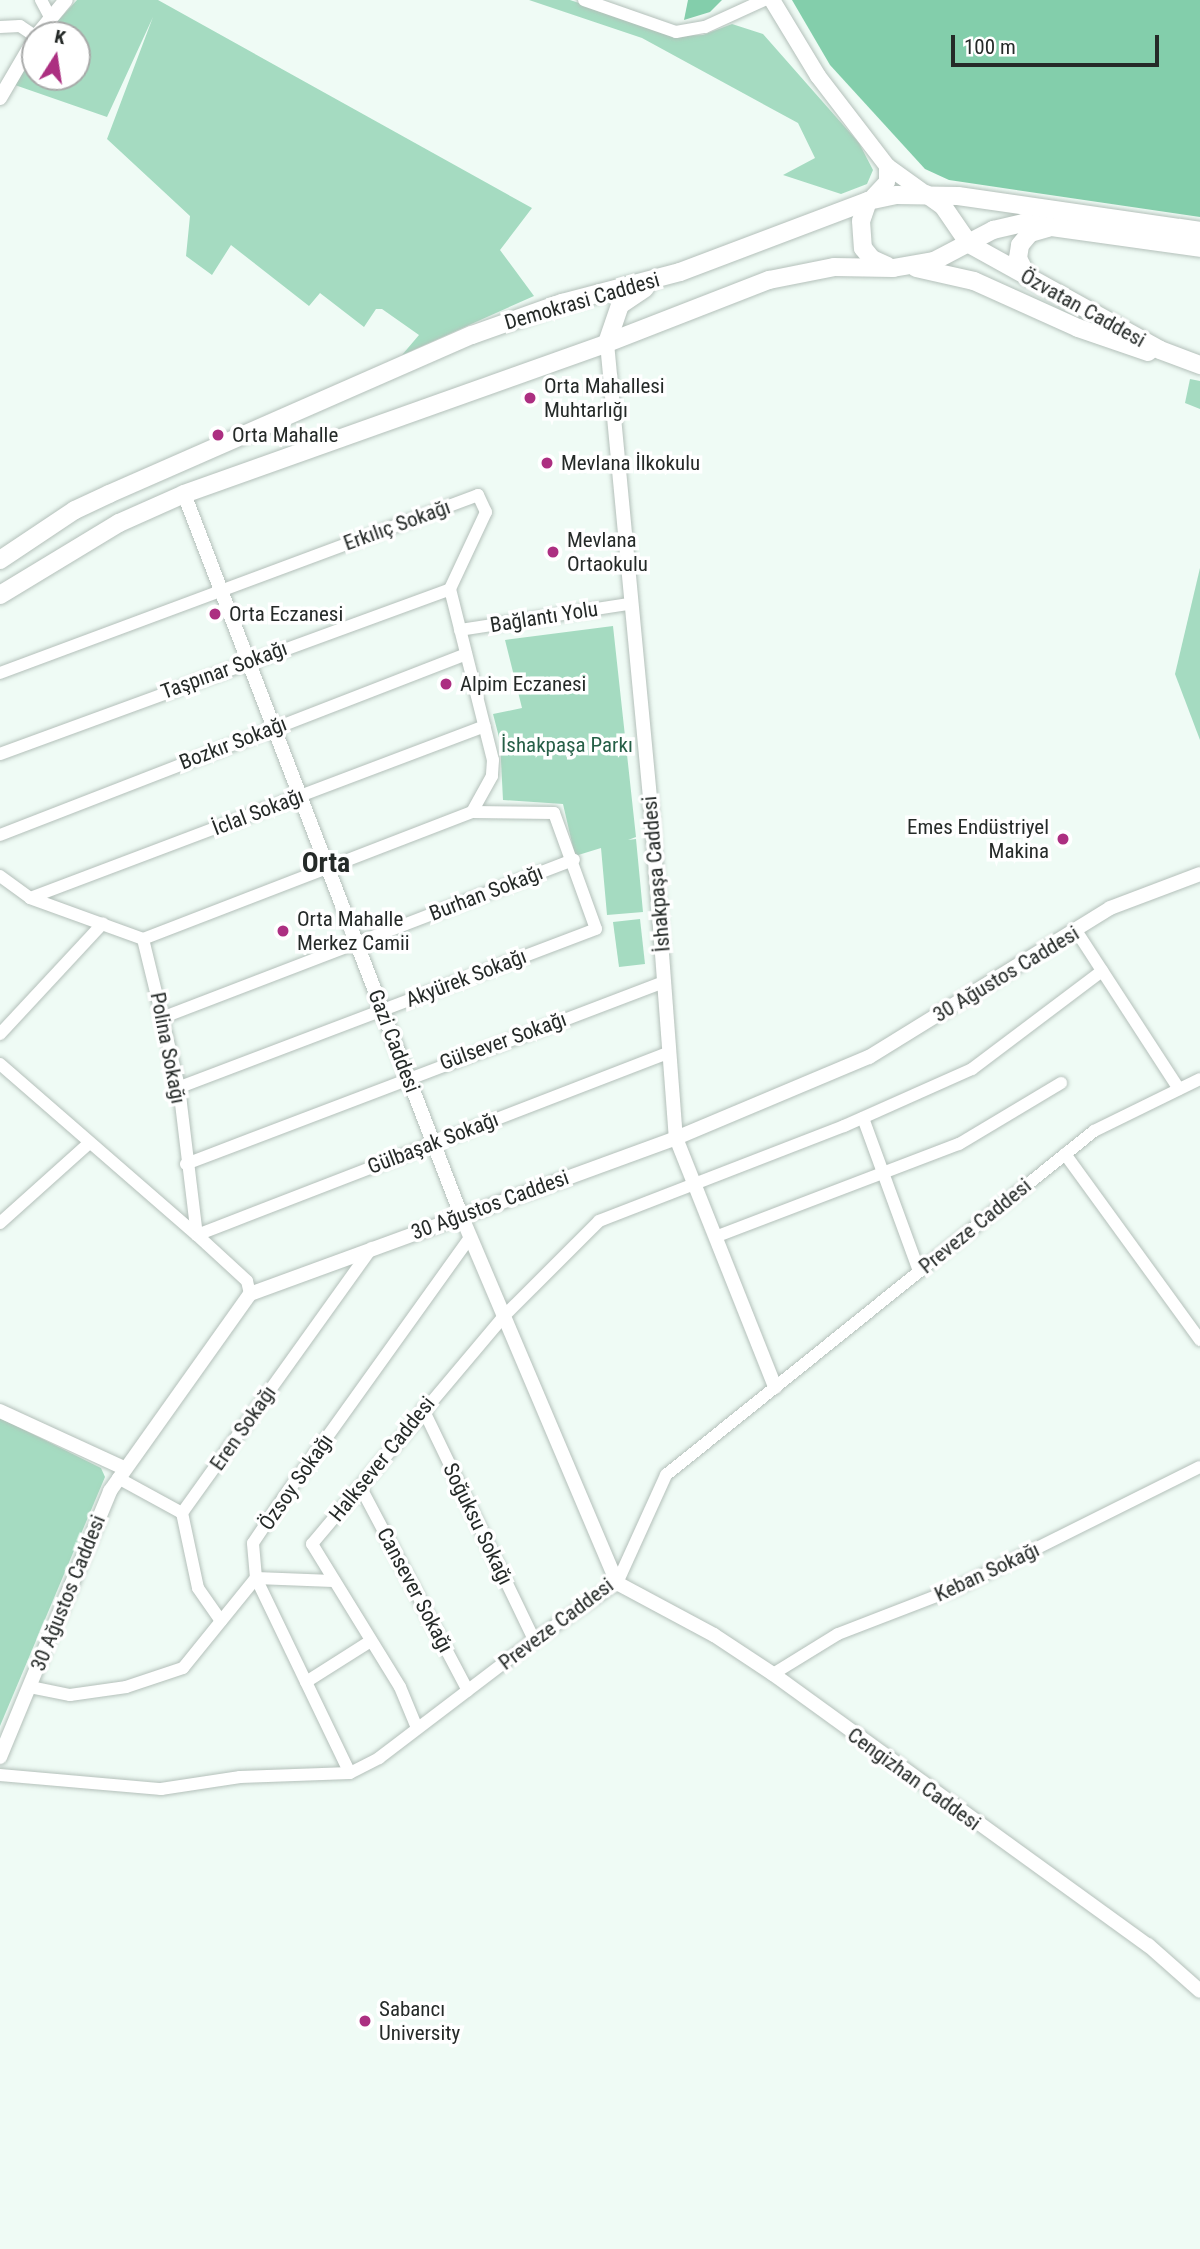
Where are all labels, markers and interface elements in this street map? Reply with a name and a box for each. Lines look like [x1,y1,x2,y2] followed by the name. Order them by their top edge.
[21,21,91,91] north arrow
[955,21,1163,65] scale bar
[53,25,68,49] text: K
[964,35,1016,59] text: 100 m
[1016,263,1150,353] street label: Özvatan Caddesi
[502,267,662,335] street label: Demokrasi Caddesi
[544,373,665,423] place label: Orta Mahallesi Muhtarlığı
[522,390,538,406] marker: Orta Mahallesi Muhtarlığı
[232,422,338,448] place label: Orta Mahalle
[210,427,226,443] marker: Orta Mahalle
[561,450,700,476] place label: Mevlana İlkokulu
[539,455,555,471] marker: Mevlana İlkokulu
[340,494,454,556] street label: Erkılıç Sokağı
[567,527,648,577] place label: Mevlana Ortaokulu
[545,544,561,560] marker: Mevlana Ortaokulu
[488,596,600,638] street label: Bağlantı Yolu
[229,601,343,627] place label: Orta Eczanesi
[207,606,223,622] marker: Orta Eczanesi
[157,636,291,704] street label: Taşpınar Sokağı
[460,671,586,697] place label: Alpim Eczanesi
[438,676,454,692] marker: Alpim Eczanesi
[176,711,290,775] street label: Bozkır Sokağı
[501,732,633,758] park label: İshakpaşa Parkı
[209,783,307,841] street label: İclal Sokağı
[637,795,675,953] street label: İshakpaşa Caddesi
[907,814,1049,864] place label: Emes Endüstriyel Makina
[1055,831,1071,847] marker: Emes Endüstriyel Makina
[302,846,350,880] district label: Orta
[426,860,546,926] street label: Burhan Sokağı
[297,906,410,956] place label: Orta Mahalle Merkez Camii
[928,921,1084,1027] street label: 30 Ağustos Caddesi
[275,923,291,939] marker: Orta Mahalle Merkez Camii
[402,943,530,1013] street label: Akyürek Sokağı
[363,986,425,1096] street label: Gazi Caddesi
[145,990,191,1106] street label: Polina Sokağı
[436,1006,570,1076] street label: Gülsever Sokağı
[364,1107,502,1179] street label: Gülbaşak Sokağı
[408,1165,572,1245] street label: 30 Ağustos Caddesi
[914,1173,1036,1279] street label: Preveze Caddesi
[205,1381,281,1475] street label: Eren Sokağı
[324,1391,440,1527] street label: Halksever Caddesi
[254,1429,338,1535] street label: Özsoy Sokağı
[438,1459,518,1589] street label: Soğuksu Sokağı
[25,1511,111,1675] street label: 30 Ağustos Caddesi
[372,1523,458,1657] street label: Cansever Sokağı
[931,1537,1043,1607] street label: Keban Sokağı
[494,1573,618,1675] street label: Preveze Caddesi
[842,1722,986,1836] street label: Cengizhan Caddesi
[379,1996,460,2046] place label: Sabancı University
[357,2013,373,2029] marker: Sabancı University

